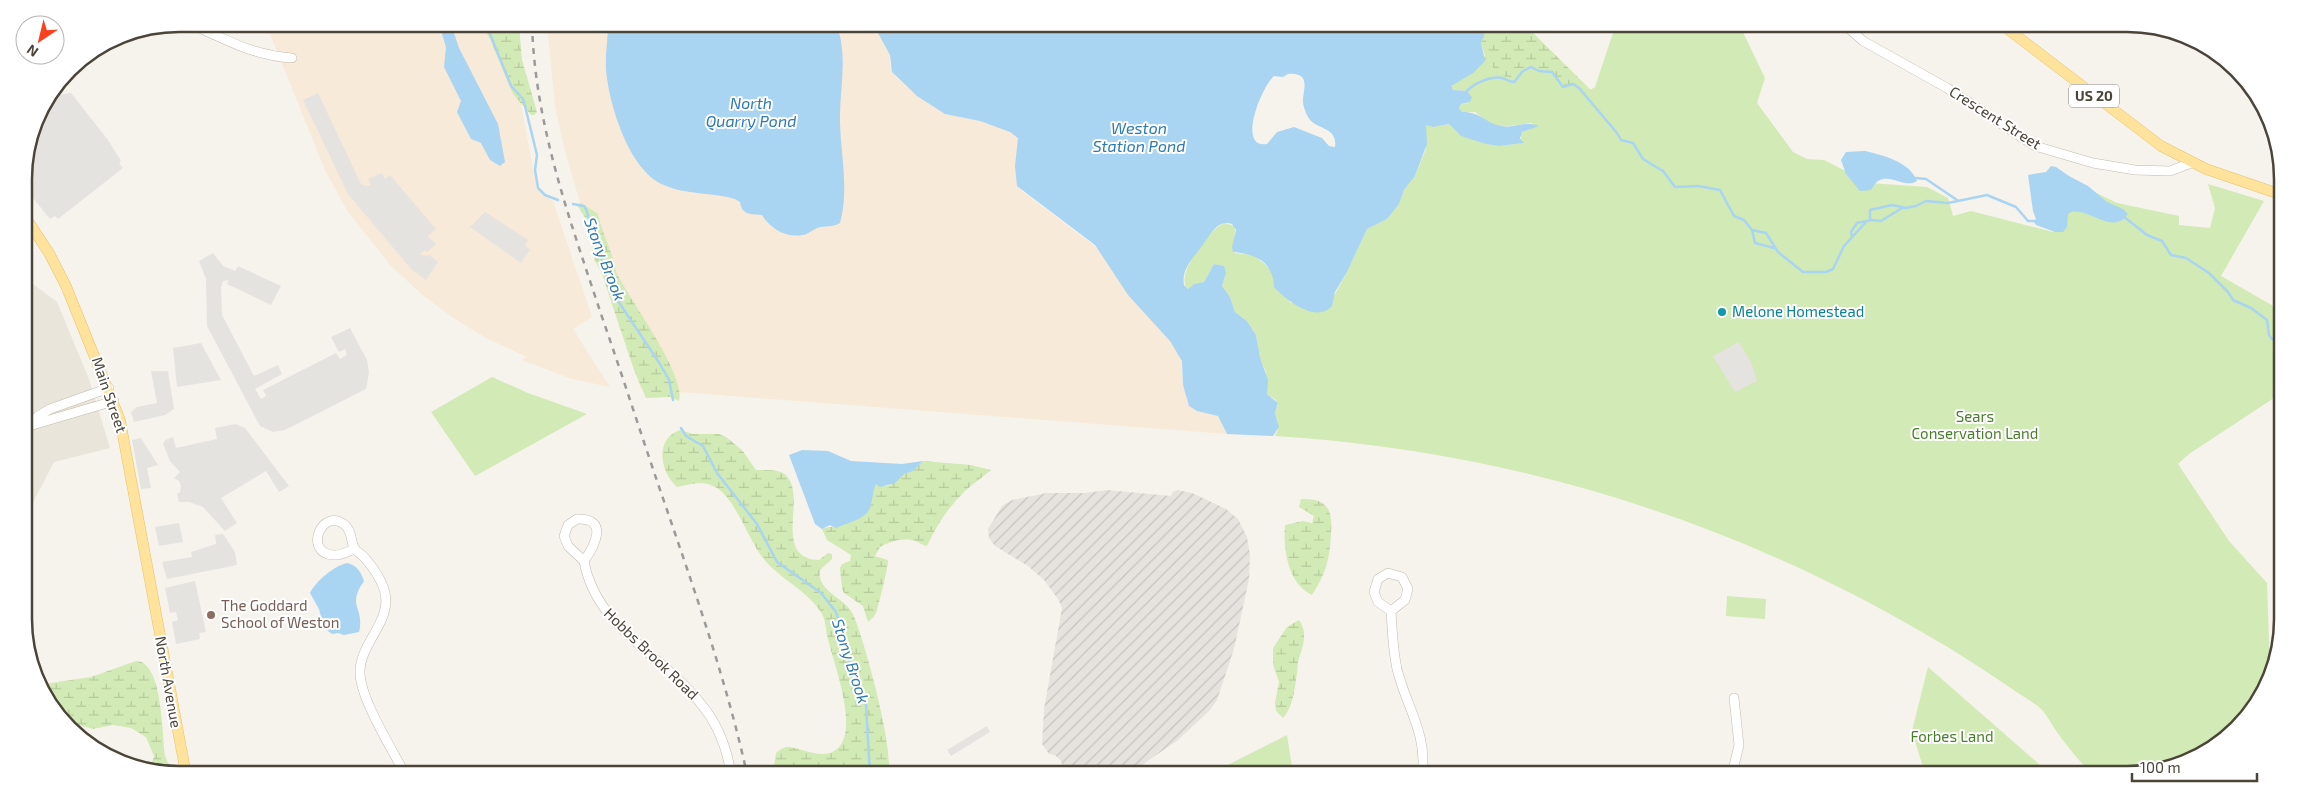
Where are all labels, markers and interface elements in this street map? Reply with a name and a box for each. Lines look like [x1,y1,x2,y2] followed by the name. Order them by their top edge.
[15,15,65,65] north arrow
[23,41,41,61] text: N
[1946,82,2045,153] street label: Crescent Street
[2069,84,2119,108] road number: US 20
[706,93,796,131] water label: North Quarry Pond
[1093,118,1185,155] water label: Weston Station Pond
[580,214,630,304] water label: Stony Brook
[1732,302,1864,320] place label: Melone Homestead
[1716,306,1728,318] marker: Melone Homestead
[89,354,131,435] street label: Main Street
[1912,407,2038,442] park label: Sears Conservation Land
[221,596,340,631] place label: The Goddard School of Weston
[601,604,703,703] street label: Hobbs Brook Road
[205,609,217,621] marker: The Goddard School of Weston
[828,616,874,706] water label: Stony Brook
[152,635,186,729] street label: North Avenue
[1910,727,1994,745] park label: Forbes Land
[2132,750,2257,782] scale bar
[2140,758,2181,776] text: 100 m

